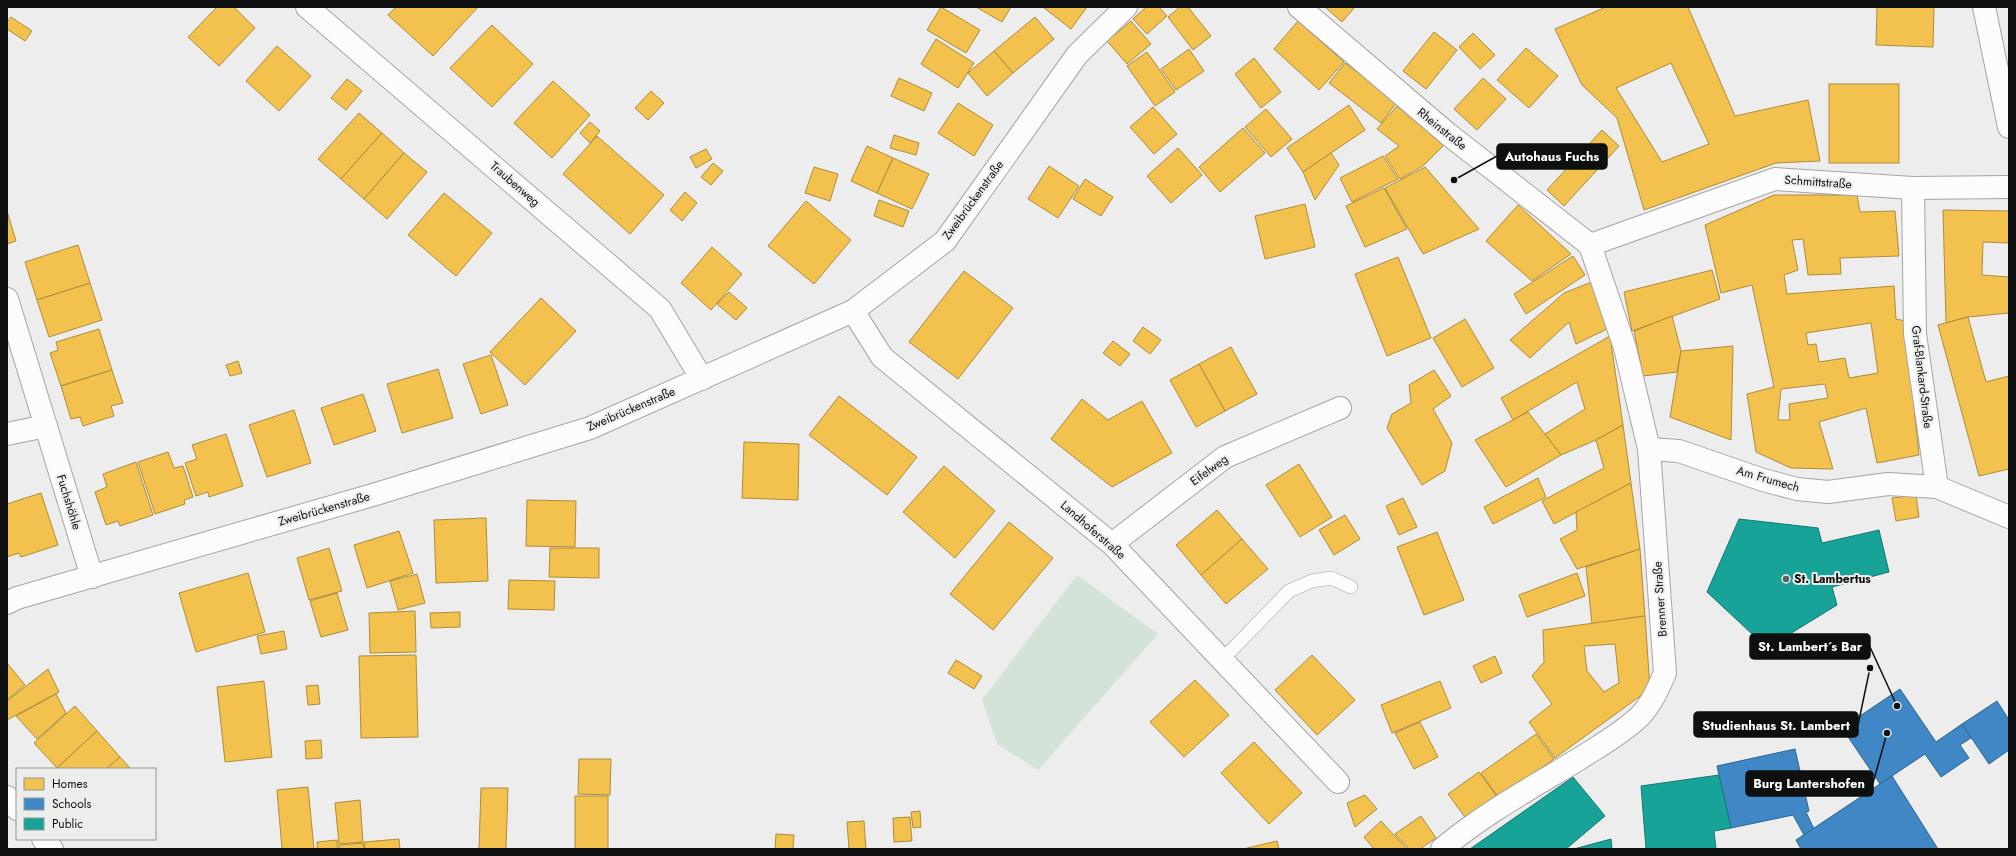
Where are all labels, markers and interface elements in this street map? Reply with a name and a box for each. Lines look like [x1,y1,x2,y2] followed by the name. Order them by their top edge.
[1413,103,1471,155] street label: Rheinstraße
[1497,144,1607,169] callout: Autohaus Fuchs
[1504,147,1599,166] text: Autohaus Fuchs
[486,157,544,211] street label: Traubenweg
[938,157,1008,243] street label: Zweibrückenstraße
[1784,171,1852,193] street label: Schmittstraße
[1907,325,1937,429] street label: Graf-Blankard-Straße
[584,382,678,436] street label: Zweibrückenstraße
[1186,450,1232,490] street label: Eifelweg
[1734,461,1802,497] street label: Am Frumech
[52,472,86,532] street label: Fuchshöhle
[276,487,372,531] street label: Zweibrückenstraße
[1056,496,1130,564] street label: Landhoferstraße
[1648,561,1672,637] street label: Brenner Straße
[1794,570,1871,588] place label: St. Lambertus
[1781,574,1791,584] marker: St. Lambertus
[1750,634,1870,659] callout: St. Lambert´s Bar
[1758,637,1863,656] text: St. Lambert´s Bar
[1694,712,1858,737] callout: Studienhaus St. Lambert
[1702,716,1851,735] text: Studienhaus St. Lambert
[16,768,156,840] legend
[1746,771,1873,796] callout: Burg Lantershofen
[1753,774,1865,793] text: Burg Lantershofen
[52,775,88,793] text: Homes
[52,795,91,813] text: Schools
[52,815,83,833] text: Public

